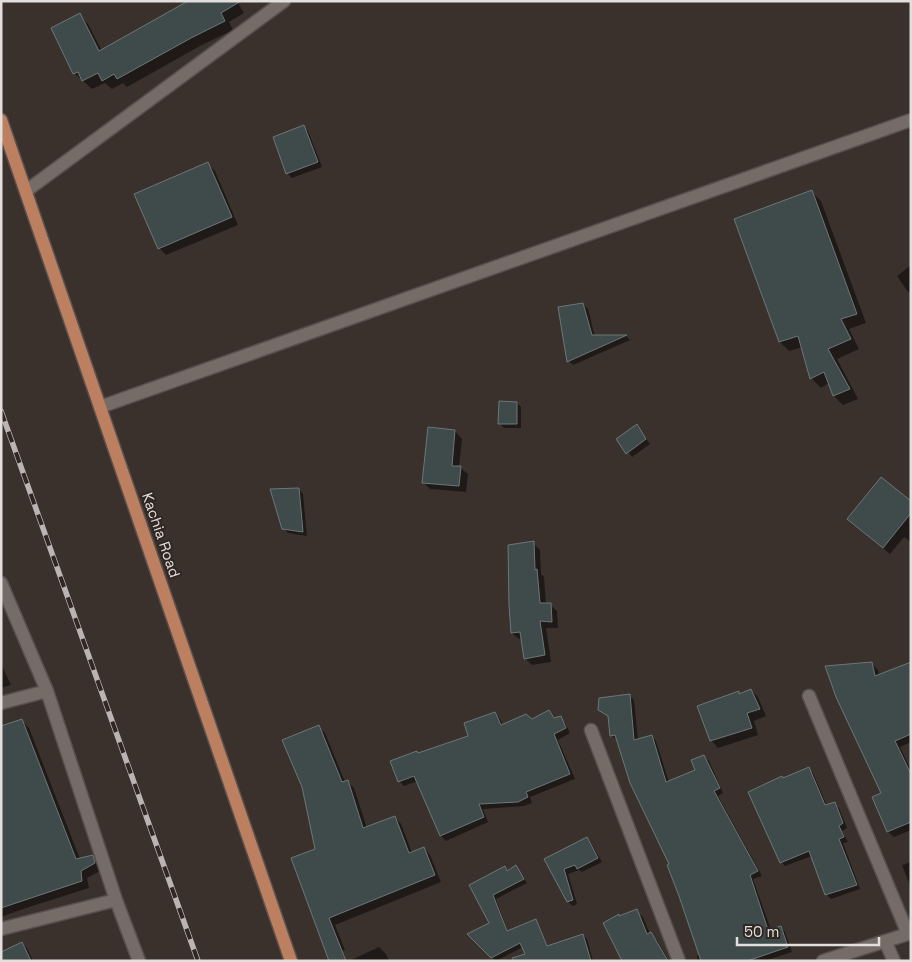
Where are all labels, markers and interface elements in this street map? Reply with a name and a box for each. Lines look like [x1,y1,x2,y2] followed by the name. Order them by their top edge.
[138,490,185,580] street label: Kachia Road
[737,914,880,946] scale bar
[744,922,779,941] text: 50 m

